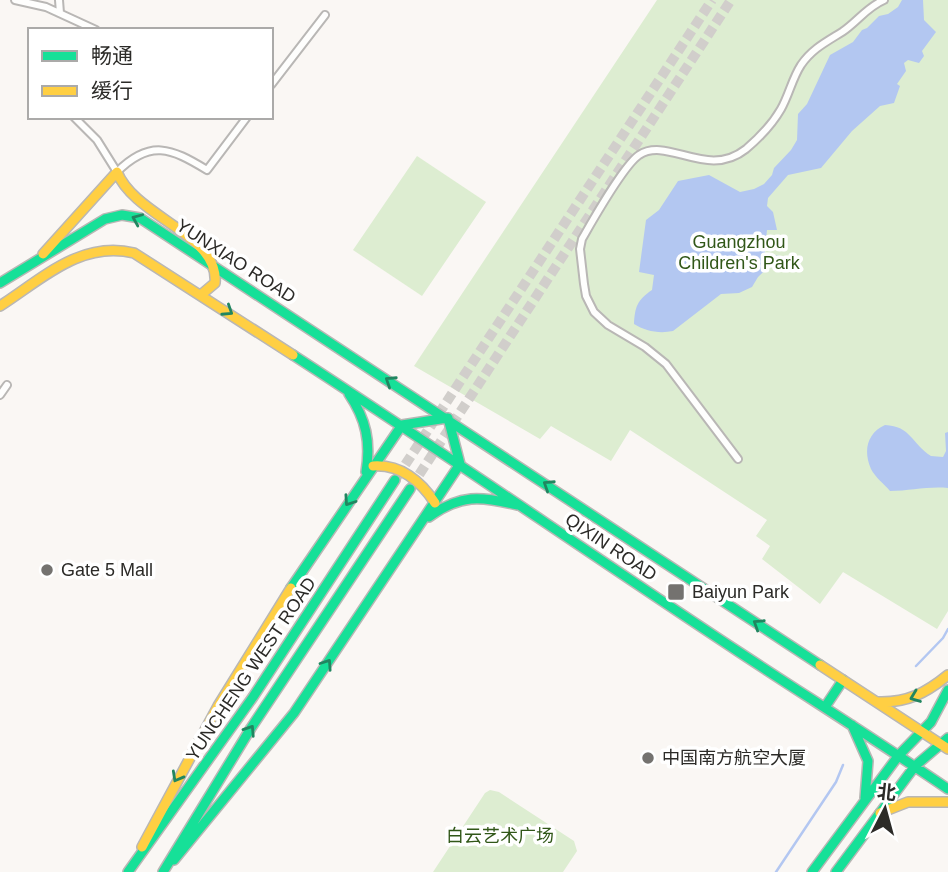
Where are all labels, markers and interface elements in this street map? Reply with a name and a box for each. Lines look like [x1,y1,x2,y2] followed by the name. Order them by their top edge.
[28,28,273,119] legend
[91,44,133,67] text: 畅通
[91,79,133,102] text: 缓行
[132,213,144,227] one-way arrow
[173,215,299,307] street label: YUNXIAO ROAD
[678,232,801,273] park label: Guangzhou Children's Park
[220,303,233,316] one-way arrow
[385,376,398,389] one-way arrow
[543,481,556,494] one-way arrow
[345,493,358,506] one-way arrow
[561,509,661,585] street label: QIXIN ROAD
[61,560,153,580] place label: Gate 5 Mall
[39,562,55,578] marker: Gate 5 Mall
[182,574,320,764] street label: YUNCHENG WEST ROAD
[666,582,686,602] marker: Baiyun Park
[692,582,790,602] place label: Baiyun Park
[753,619,766,632] one-way arrow
[319,659,331,672] one-way arrow
[910,689,922,703] one-way arrow
[242,725,255,738] one-way arrow
[662,748,806,768] place label: 中国南方航空大厦
[640,750,656,766] marker: 中国南方航空大厦
[172,770,186,783] one-way arrow
[850,774,920,844] north arrow
[876,781,897,804] text: 北
[446,826,554,846] park label: 白云艺术广场

